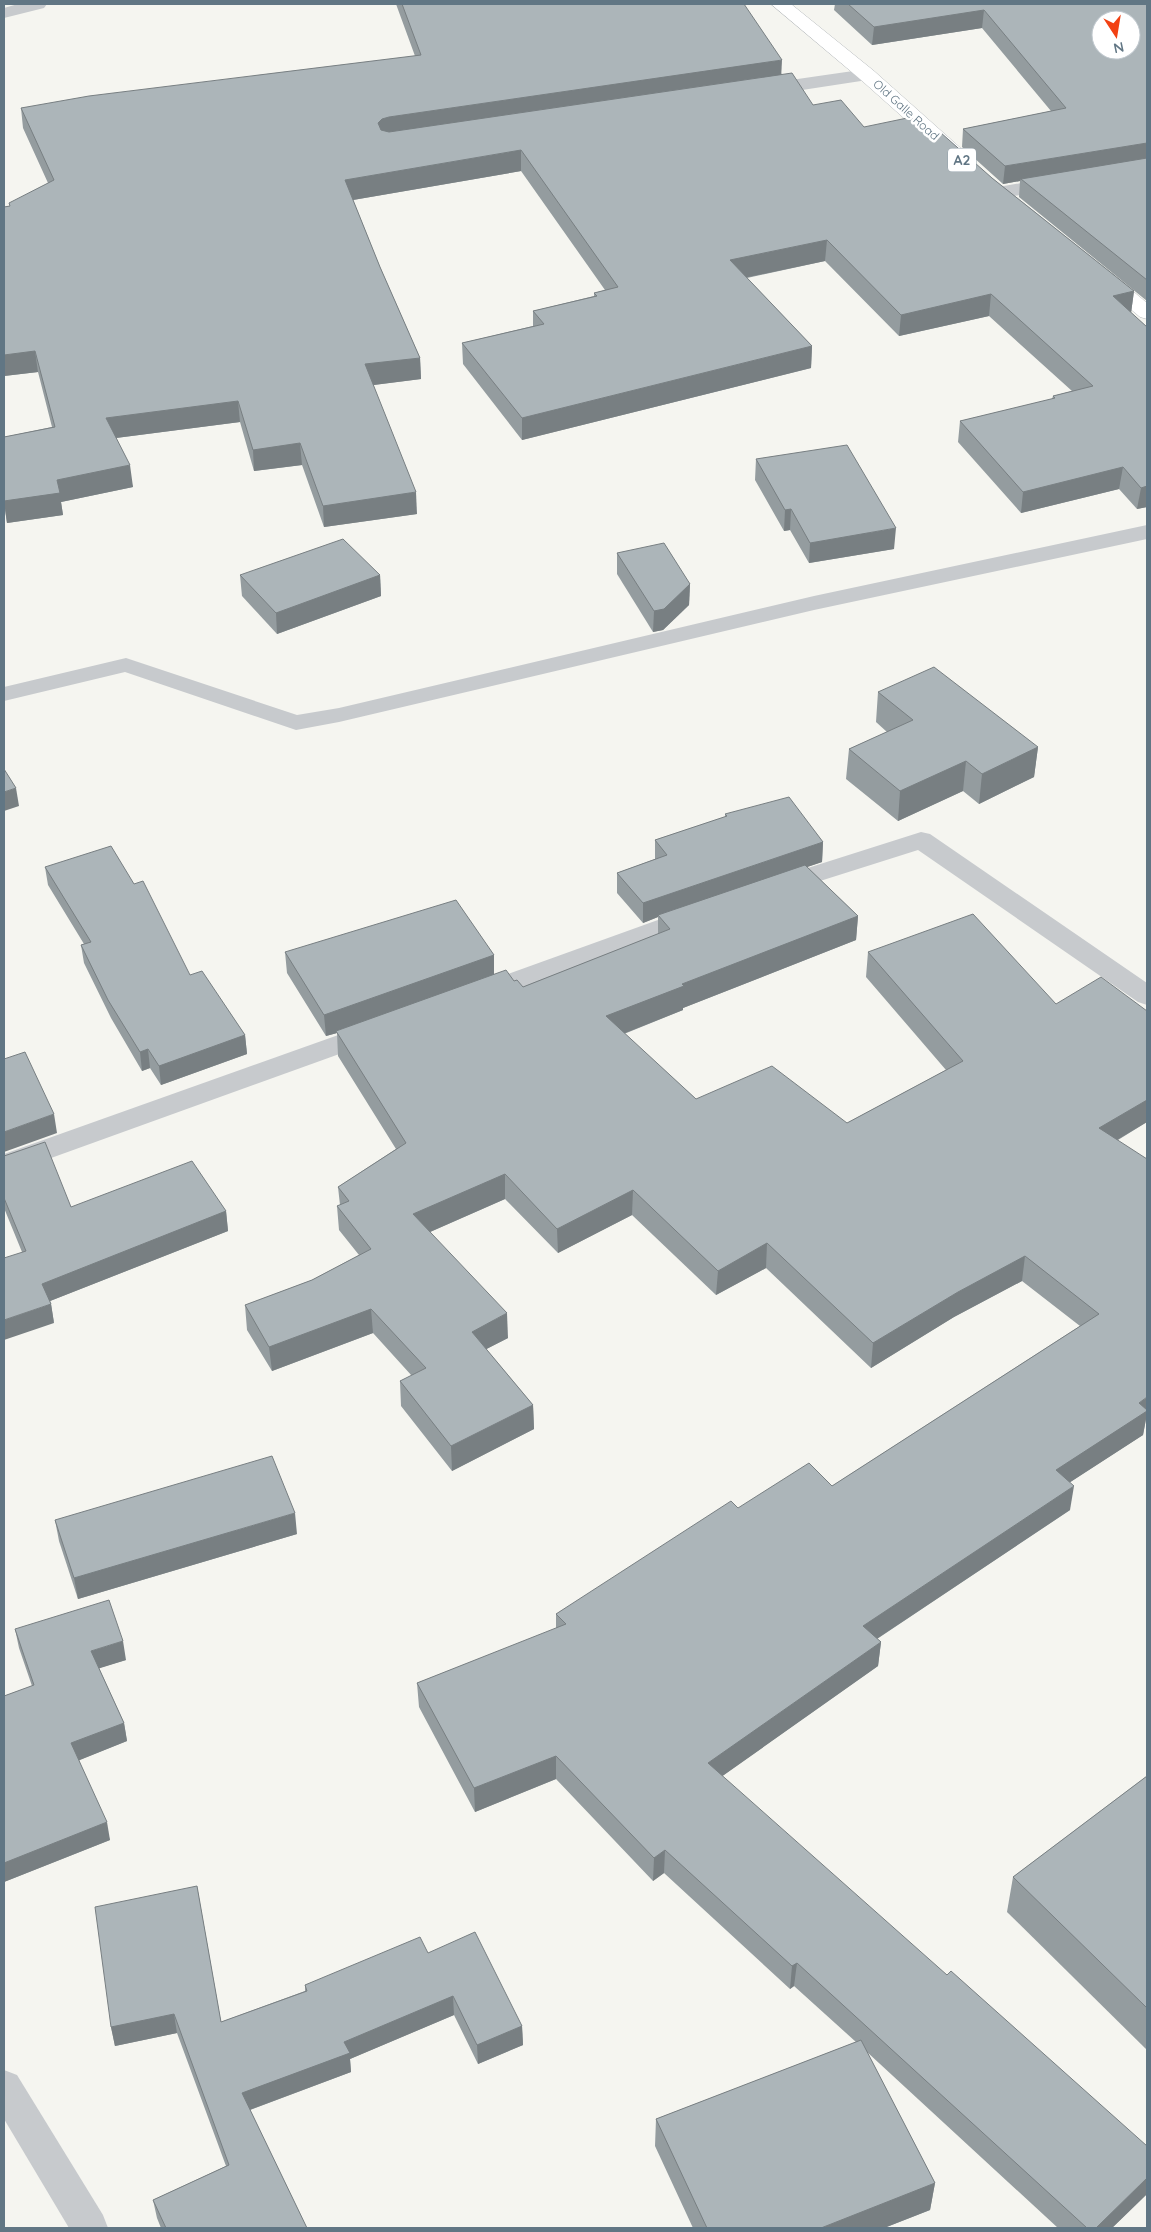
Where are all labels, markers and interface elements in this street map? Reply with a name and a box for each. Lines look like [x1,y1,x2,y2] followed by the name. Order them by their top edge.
[1091,10,1141,60] north arrow
[1112,38,1126,58] text: N
[870,76,942,143] street label: Old Galle Road
[948,148,976,172] road number: A2

